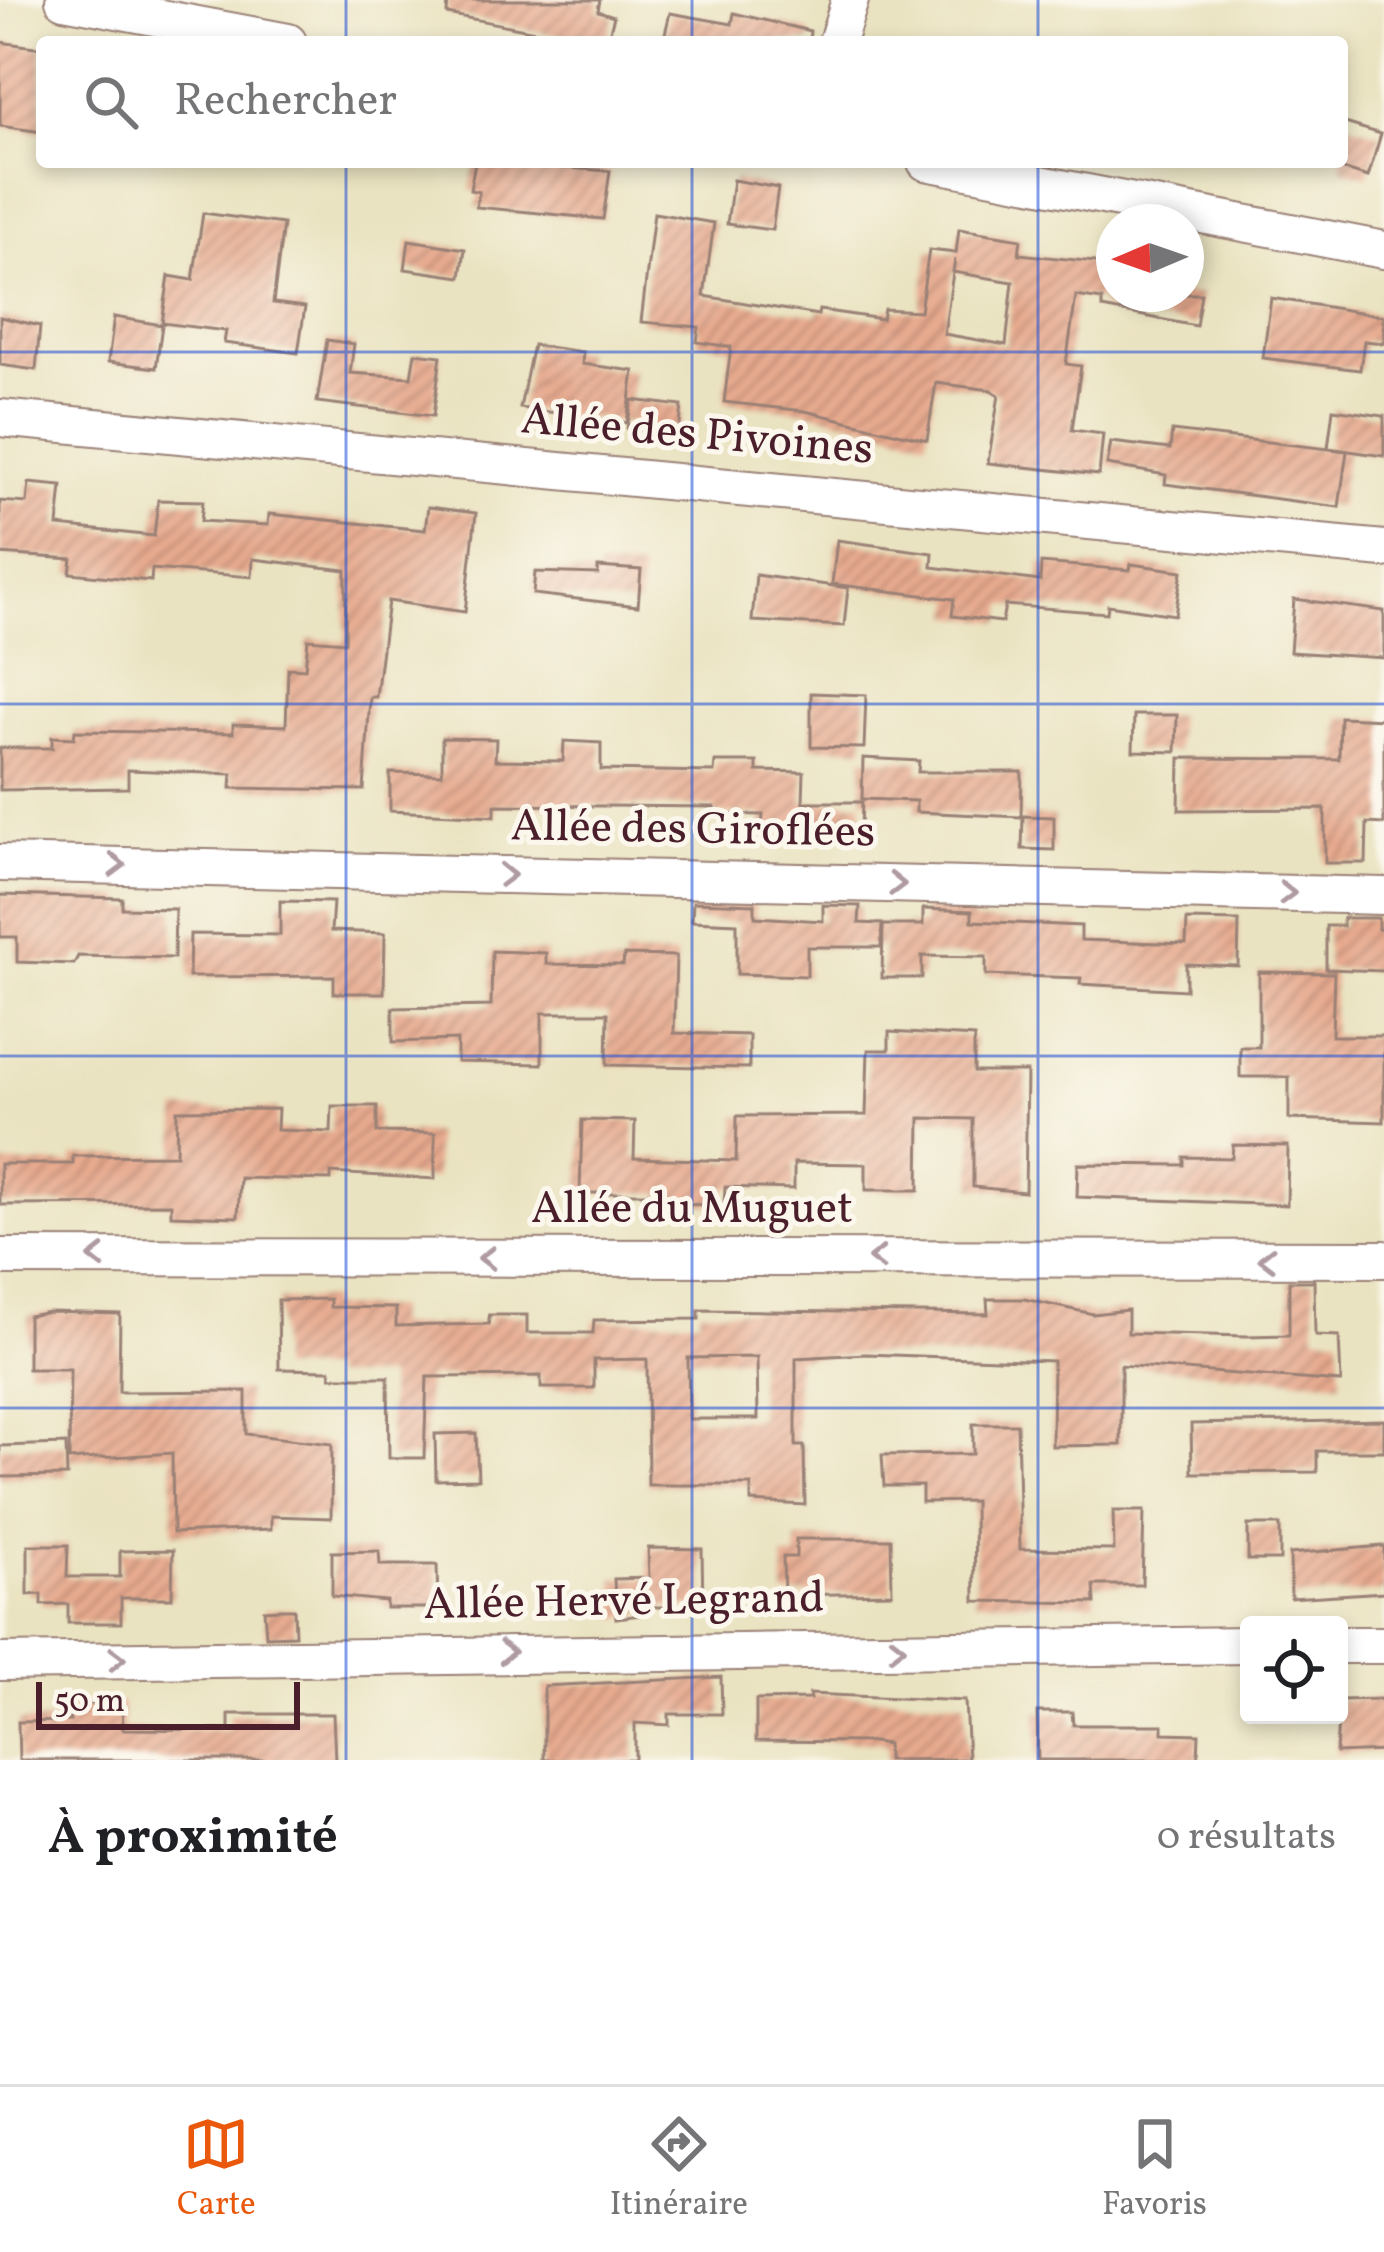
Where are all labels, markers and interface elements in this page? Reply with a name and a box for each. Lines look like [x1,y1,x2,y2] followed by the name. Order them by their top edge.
[36,36,1348,168] search box
[78,69,144,135] icon: search
[174,71,397,134] text: Rechercher
[1096,204,1204,312] north arrow
[518,389,876,483] street label: Allée des Pivoines
[510,796,876,866] street label: Allée des Giroflées
[108,852,127,878] one-way arrow
[498,861,517,887] one-way arrow
[888,871,907,897] one-way arrow
[1278,880,1297,906] one-way arrow
[531,1179,853,1242] street label: Allée du Muguet
[87,1244,105,1270] one-way arrow
[477,1245,495,1271] one-way arrow
[867,1245,885,1271] one-way arrow
[1257,1246,1275,1272] one-way arrow
[423,1568,825,1638] street label: Allée Hervé Legrand
[1240,1616,1348,1724] map controls
[1240,1616,1348,1724] button: locate
[889,1635,907,1661] one-way arrow
[498,1639,517,1665] one-way arrow
[108,1647,127,1673] one-way arrow
[36,1676,300,1729] scale bar
[54,1680,125,1726] text: 50 m
[48,1803,338,1874] text: À proximité
[1157,1811,1336,1865] text: 0 résultats
[177,2111,256,2229] tab: Carte
[610,2111,748,2229] tab: Itinéraire
[1102,2111,1207,2229] tab: Favoris

